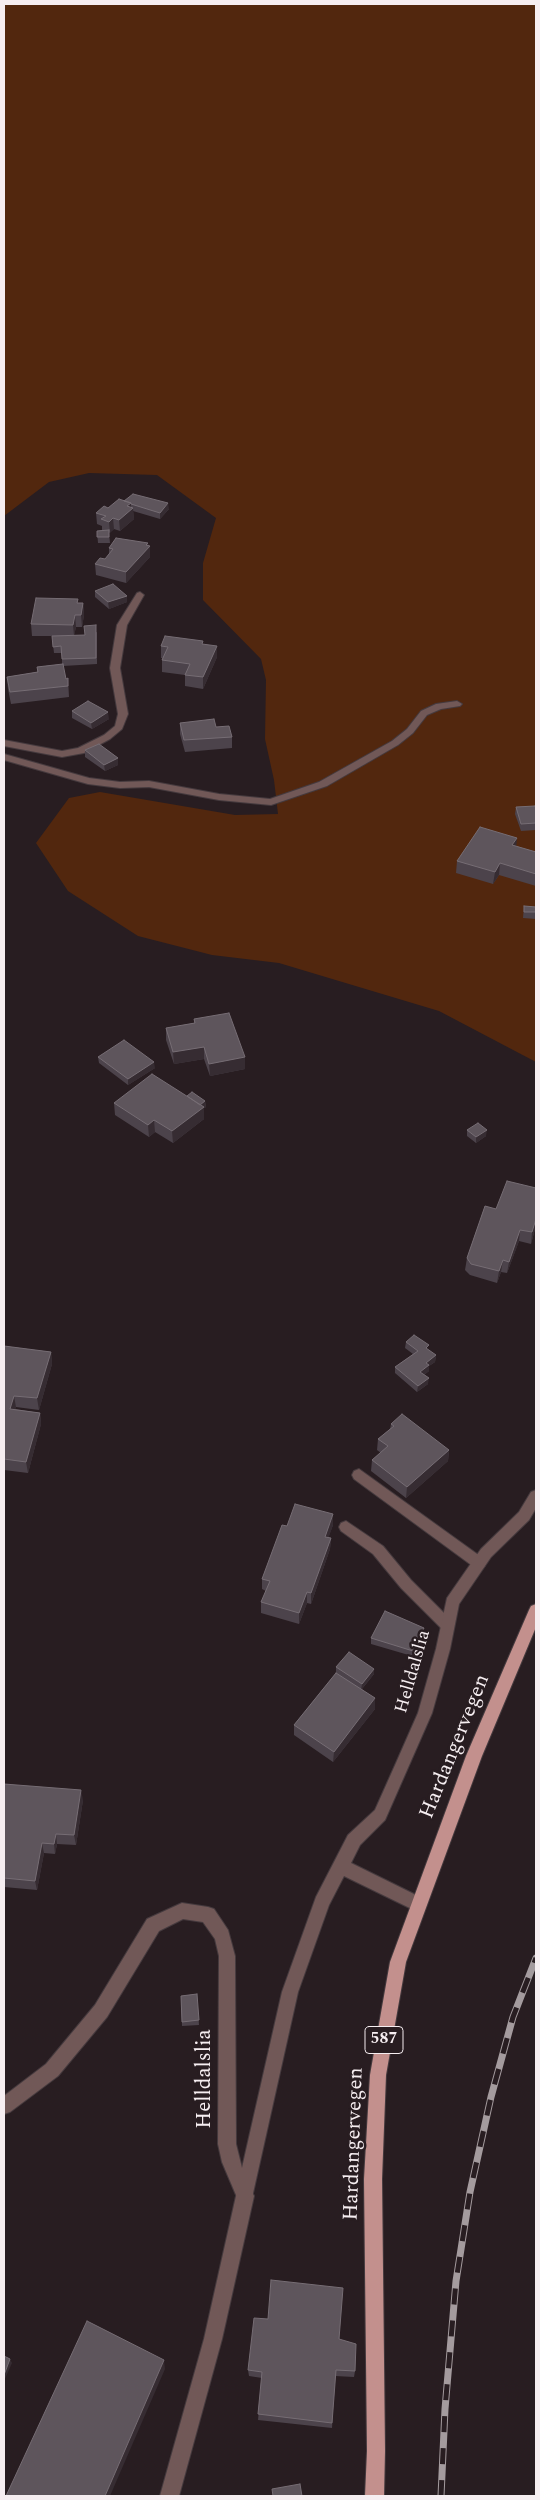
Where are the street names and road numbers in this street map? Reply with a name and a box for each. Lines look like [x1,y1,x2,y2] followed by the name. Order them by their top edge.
[392,1628,436,1716] street label: Helldalslia
[416,1671,496,1823] street label: Hardangervegen
[365,2026,403,2054] road number: 587
[193,2029,219,2129] street label: Helldalslia
[340,2067,370,2221] street label: Hardangervegen

